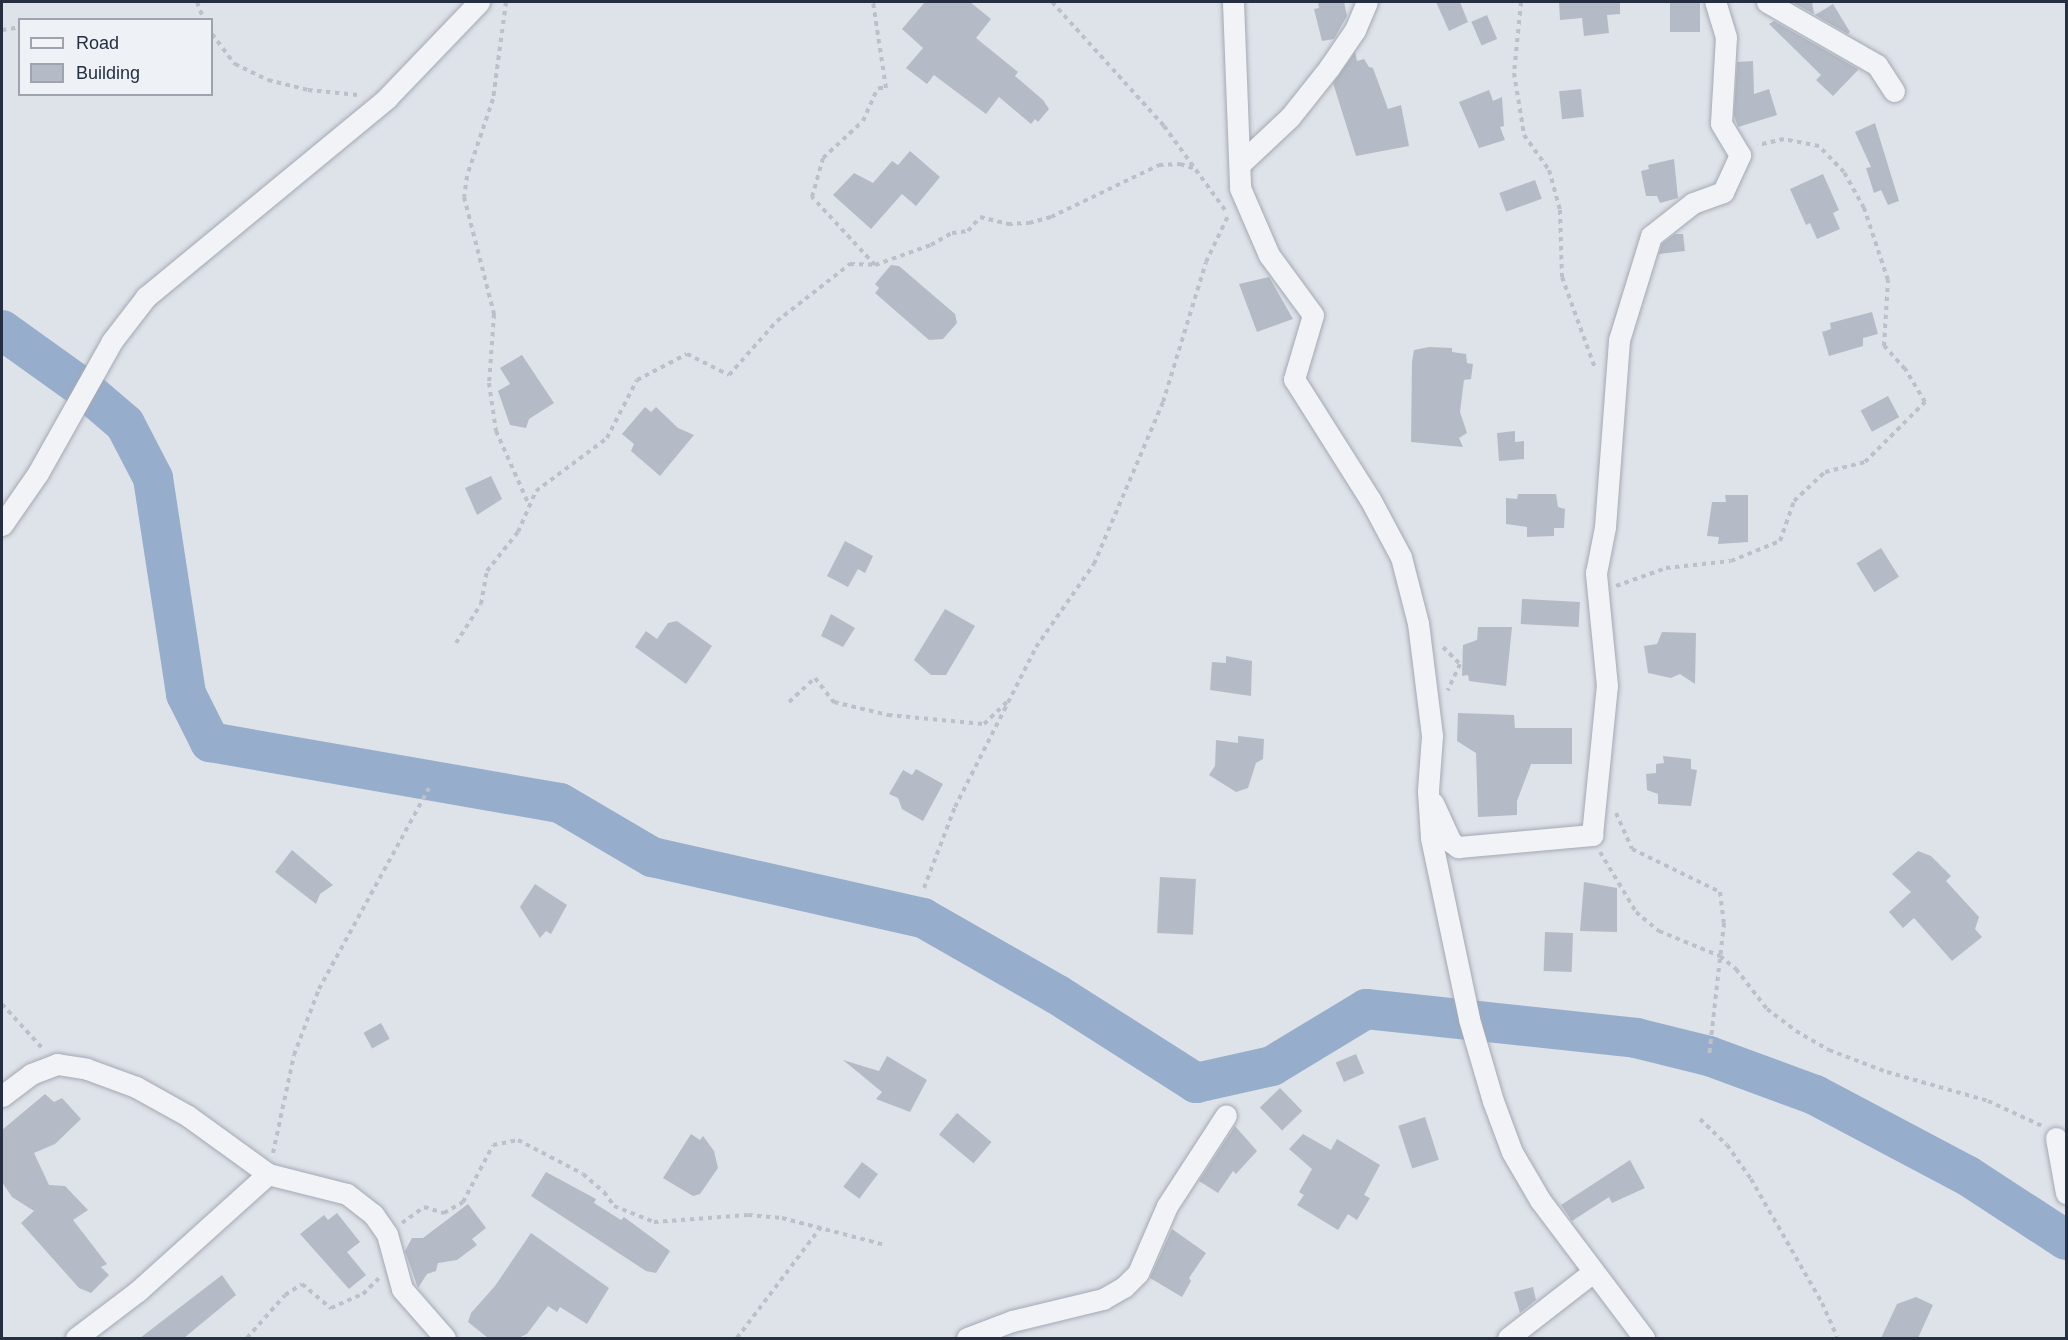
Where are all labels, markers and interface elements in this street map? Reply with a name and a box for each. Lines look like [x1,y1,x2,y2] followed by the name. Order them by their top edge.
[18,18,213,96] legend
[76,33,119,53] text: Road
[76,63,140,83] text: Building

